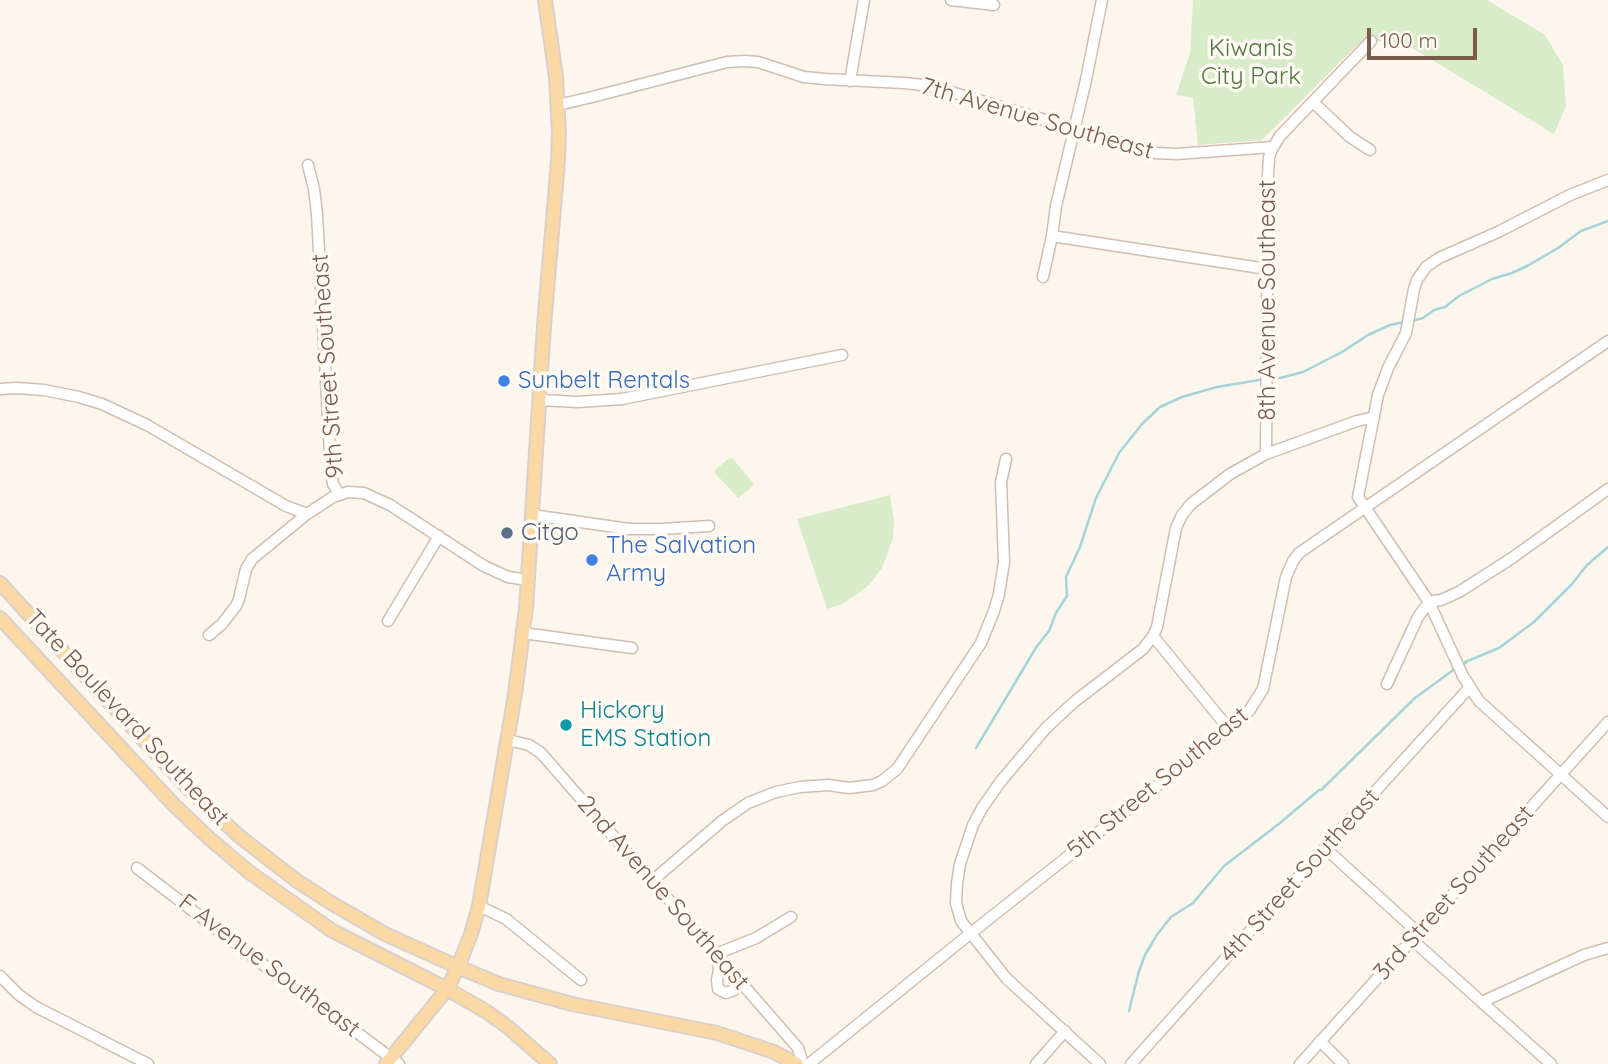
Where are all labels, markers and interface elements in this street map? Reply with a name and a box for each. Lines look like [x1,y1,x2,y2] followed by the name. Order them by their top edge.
[1370,14,1480,58] scale bar
[1380,27,1438,53] text: 100 m
[1201,35,1301,91] park label: Kiwanis City Park
[918,72,1156,166] street label: 7th Avenue Southeast
[1254,180,1282,420] street label: 8th Avenue Southeast
[306,253,350,479] street label: 9th Street Southeast
[518,367,690,395] place label: Sunbelt Rentals
[496,373,512,389] marker: Sunbelt Rentals
[521,519,579,547] place label: Citgo
[499,525,515,541] marker: Citgo
[606,532,756,588] place label: The Salvation Army
[584,552,600,568] marker: The Salvation Army
[19,604,235,832] street label: Tate Boulevard Southeast
[580,697,711,753] place label: Hickory EMS Station
[1062,701,1254,865] street label: 5th Street Southeast
[558,717,574,733] marker: Hickory EMS Station
[1214,783,1386,969] street label: 4th Street Southeast
[571,790,755,996] street label: 2nd Avenue Southeast
[1368,800,1540,986] street label: 3rd Street Southeast
[173,888,365,1044] street label: F Avenue Southeast

